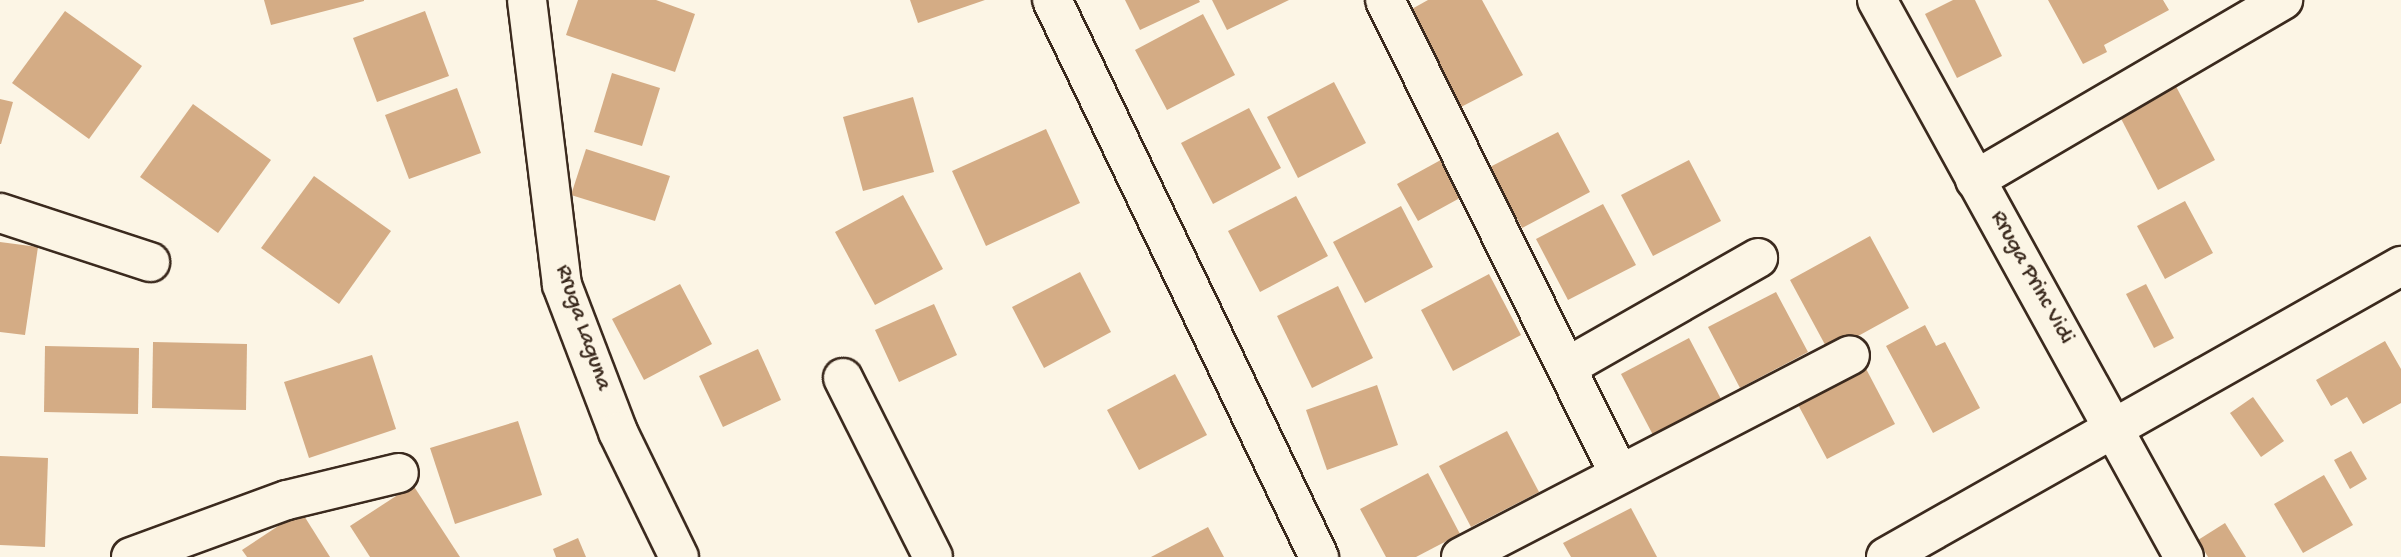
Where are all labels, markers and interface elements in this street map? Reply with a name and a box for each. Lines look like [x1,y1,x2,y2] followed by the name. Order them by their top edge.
[1983,206,2079,350] street label: Rruga Princ Vidi
[548,262,616,394] street label: Rruga Laguna

